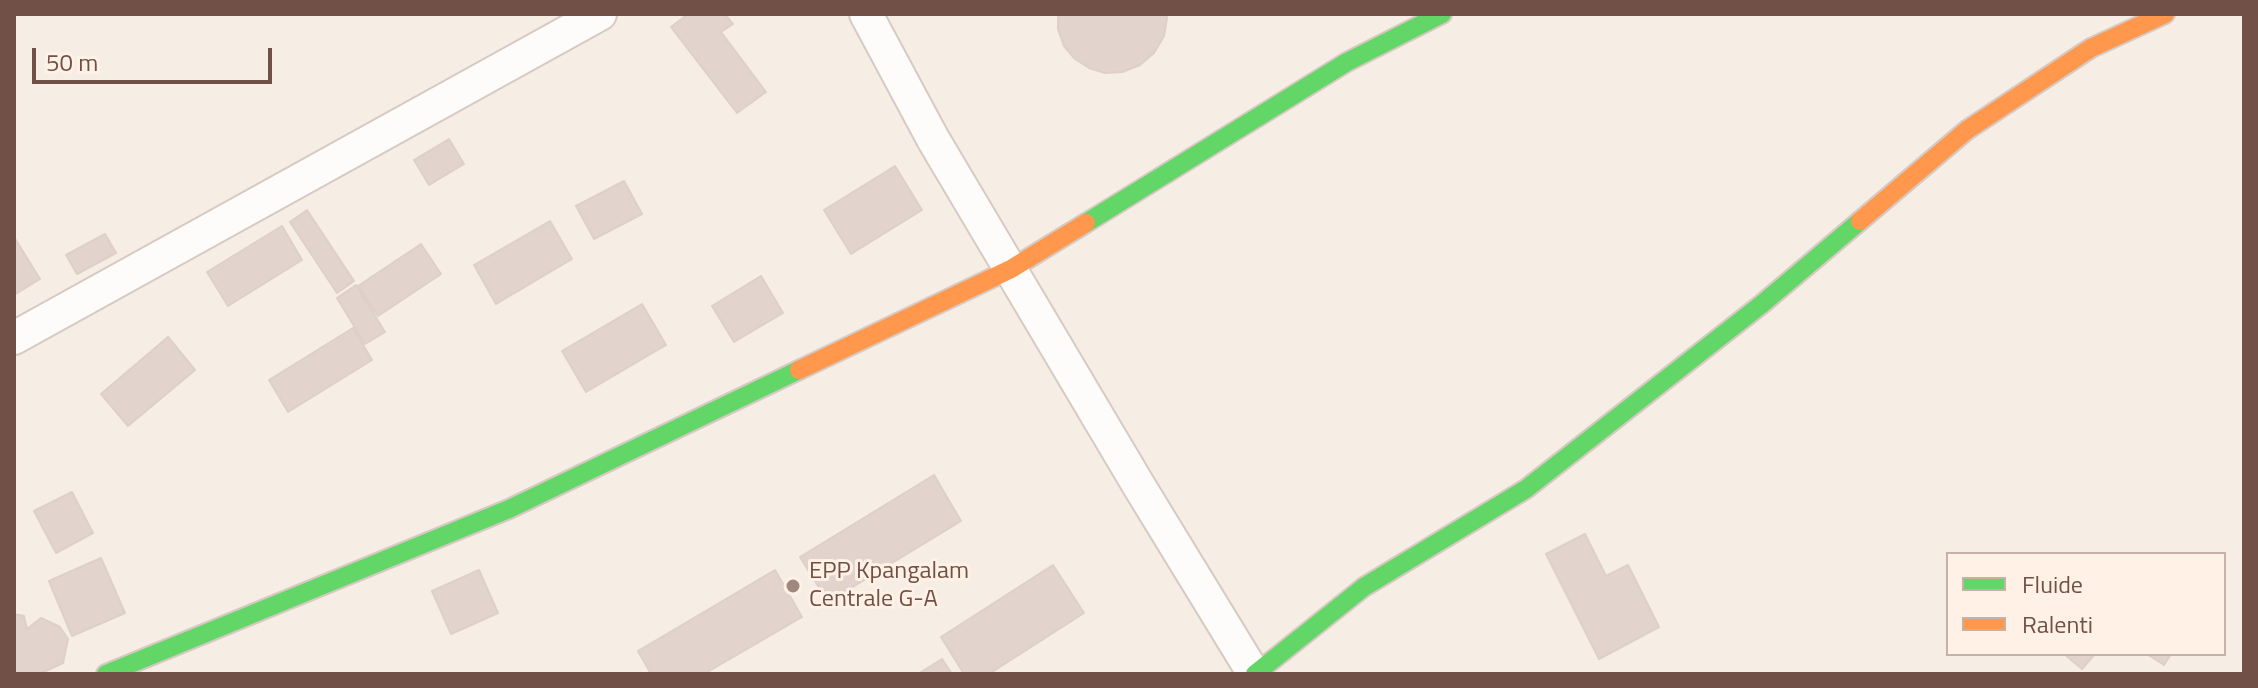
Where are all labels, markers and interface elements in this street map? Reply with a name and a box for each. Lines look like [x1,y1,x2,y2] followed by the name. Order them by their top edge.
[36,32,276,82] scale bar
[46,44,98,80] text: 50 m
[1946,552,2226,656] legend
[809,558,969,614] place label: EPP Kpangalam Centrale G-A
[2022,566,2083,602] text: Fluide
[784,577,802,595] marker: EPP Kpangalam Centrale G-A
[2022,606,2093,642] text: Ralenti

